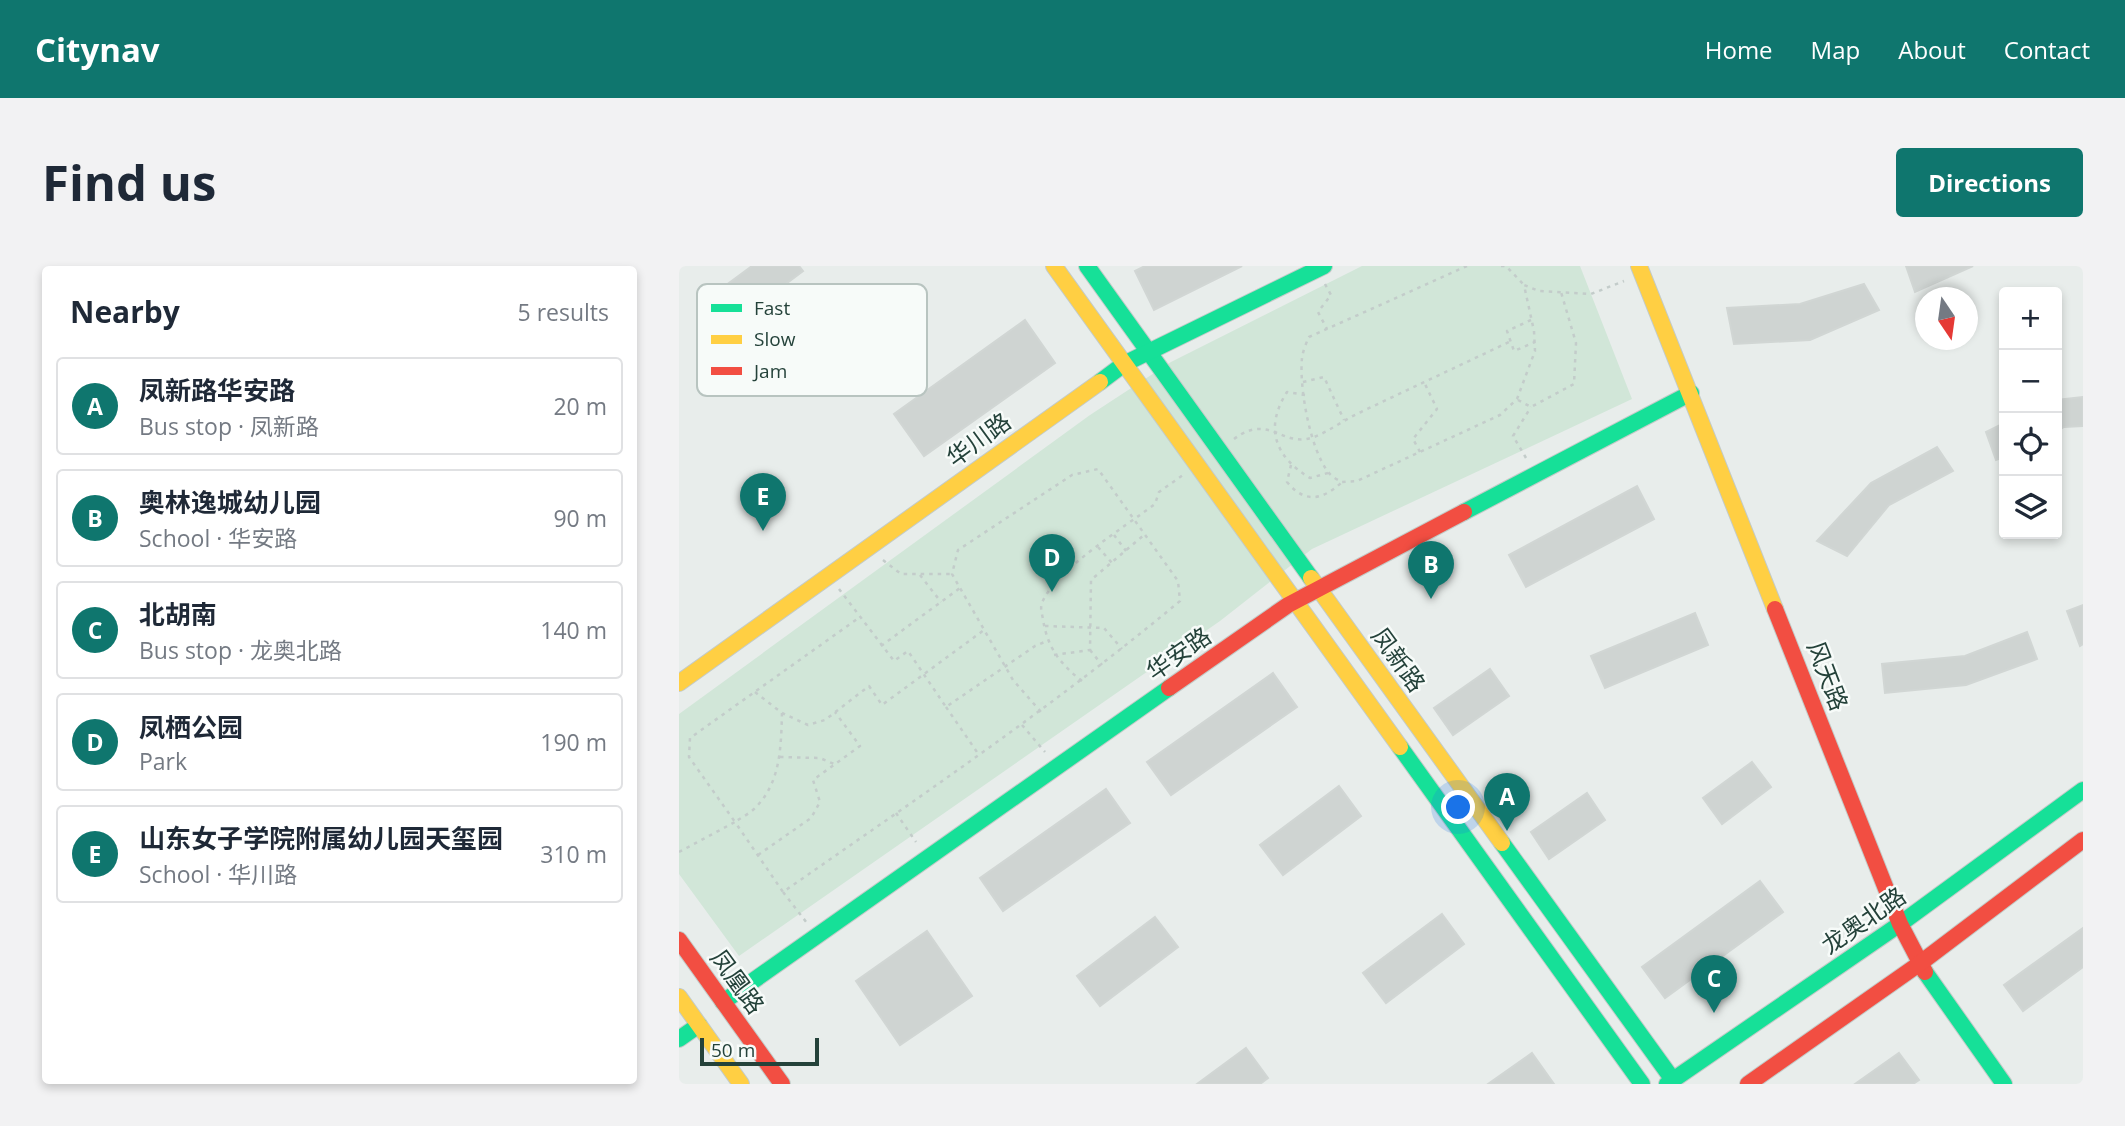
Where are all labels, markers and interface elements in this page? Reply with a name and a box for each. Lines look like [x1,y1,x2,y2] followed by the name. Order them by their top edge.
[35,27,160,72] text: Citynav
[1705,33,1773,66] text: Home
[1811,33,1860,66] text: Map
[1898,33,1966,66] text: About
[2004,33,2090,66] text: Contact
[1896,148,2083,217] button: Directions
[42,149,216,215] text: Find us
[697,284,927,396] legend
[1915,287,1978,350] north arrow
[1999,287,2062,539] map controls
[1999,287,2062,350] button: +
[70,291,180,332] text: Nearby
[754,295,790,321] text: Fast
[518,296,609,328] text: 5 results
[754,326,796,352] text: Slow
[1999,350,2062,413] button: −
[752,358,787,384] text: Jam
[139,372,295,408] text: 凤新路华安路
[87,390,103,422] text: A
[553,390,607,422] text: 20 m
[939,404,1017,473] street label: 华川路
[139,410,319,442] text: Bus stop · 凤新路
[1999,413,2062,476] button: locate
[740,473,786,531] pin: E
[1999,476,2062,539] button: layers
[139,484,321,520] text: 奥林逸城幼儿园
[87,502,103,534] text: B
[553,502,607,534] text: 90 m
[139,522,297,554] text: School · 华安路
[1029,534,1075,592] pin: D
[1408,541,1454,599] pin: B
[139,596,217,632] text: 北胡南
[88,614,102,646] text: C
[540,614,607,646] text: 140 m
[1139,619,1217,687] street label: 华安路
[1365,620,1434,698] street label: 凤新路
[139,634,342,666] text: Bus stop · 龙奥北路
[1800,636,1857,715] street label: 风天路
[139,709,243,745] text: 凤栖公园
[86,726,104,758] text: D
[540,726,607,758] text: 190 m
[139,745,187,777] text: Park
[1484,773,1530,831] pin: A
[1441,790,1475,824] your location
[139,820,503,856] text: 山东女子学院附属幼儿园天玺园
[89,838,101,870] text: E
[540,838,607,870] text: 310 m
[139,858,297,890] text: School · 华川路
[1814,879,1912,961] street label: 龙奥北路
[704,942,773,1020] street label: 凤凰路
[1691,955,1737,1013] pin: C
[700,1035,819,1067] scale bar
[711,1037,755,1063] text: 50 m

